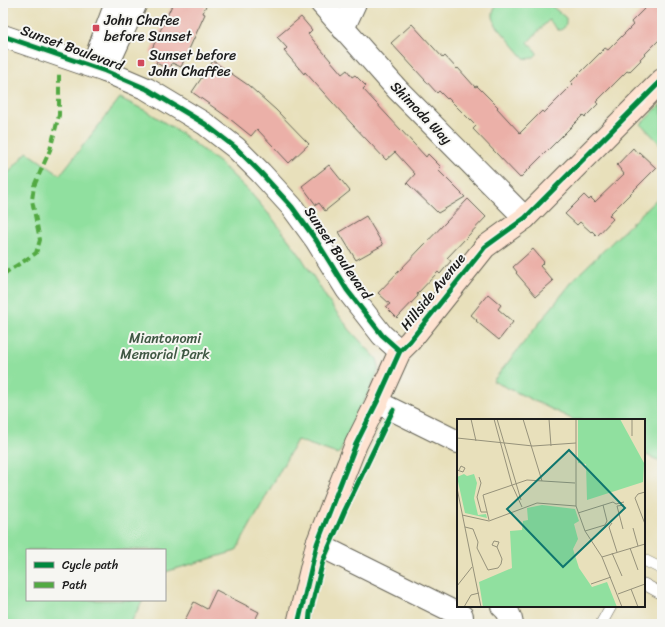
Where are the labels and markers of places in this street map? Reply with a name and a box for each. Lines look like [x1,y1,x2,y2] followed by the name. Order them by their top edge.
[103,8,193,49] place label: John Chafee before Sunset
[91,23,101,33] marker: John Chafee before Sunset
[148,43,236,84] place label: Sunset before John Chaffee
[136,58,146,68] marker: Sunset before John Chaffee

